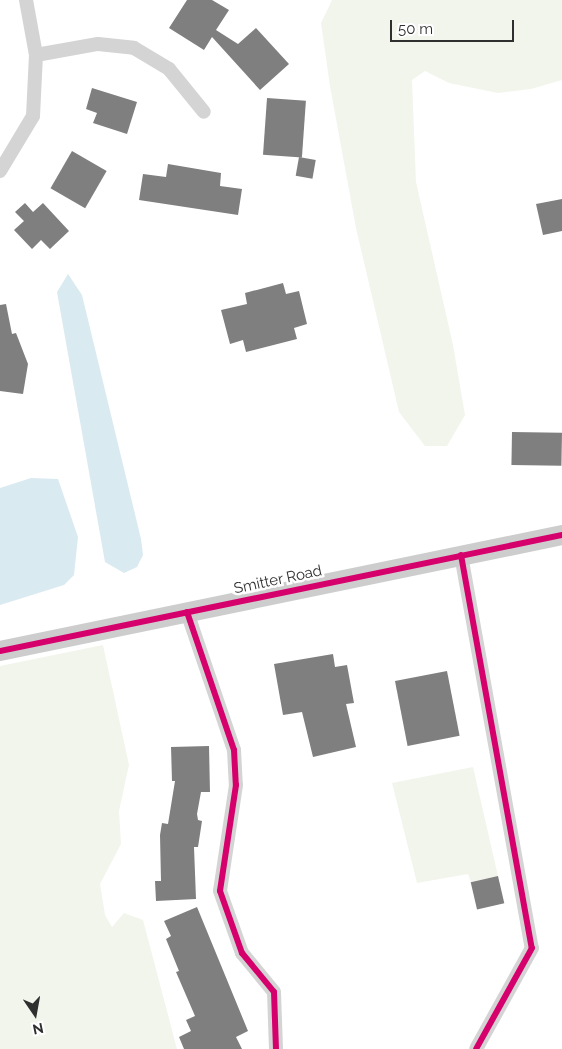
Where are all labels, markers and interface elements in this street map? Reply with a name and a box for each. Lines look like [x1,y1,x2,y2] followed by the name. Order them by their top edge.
[392,10,516,42] scale bar
[398,20,433,38] text: 50 m
[232,562,324,598] street label: Smitter Road
[10,989,60,1039] north arrow
[31,1020,45,1038] text: N

